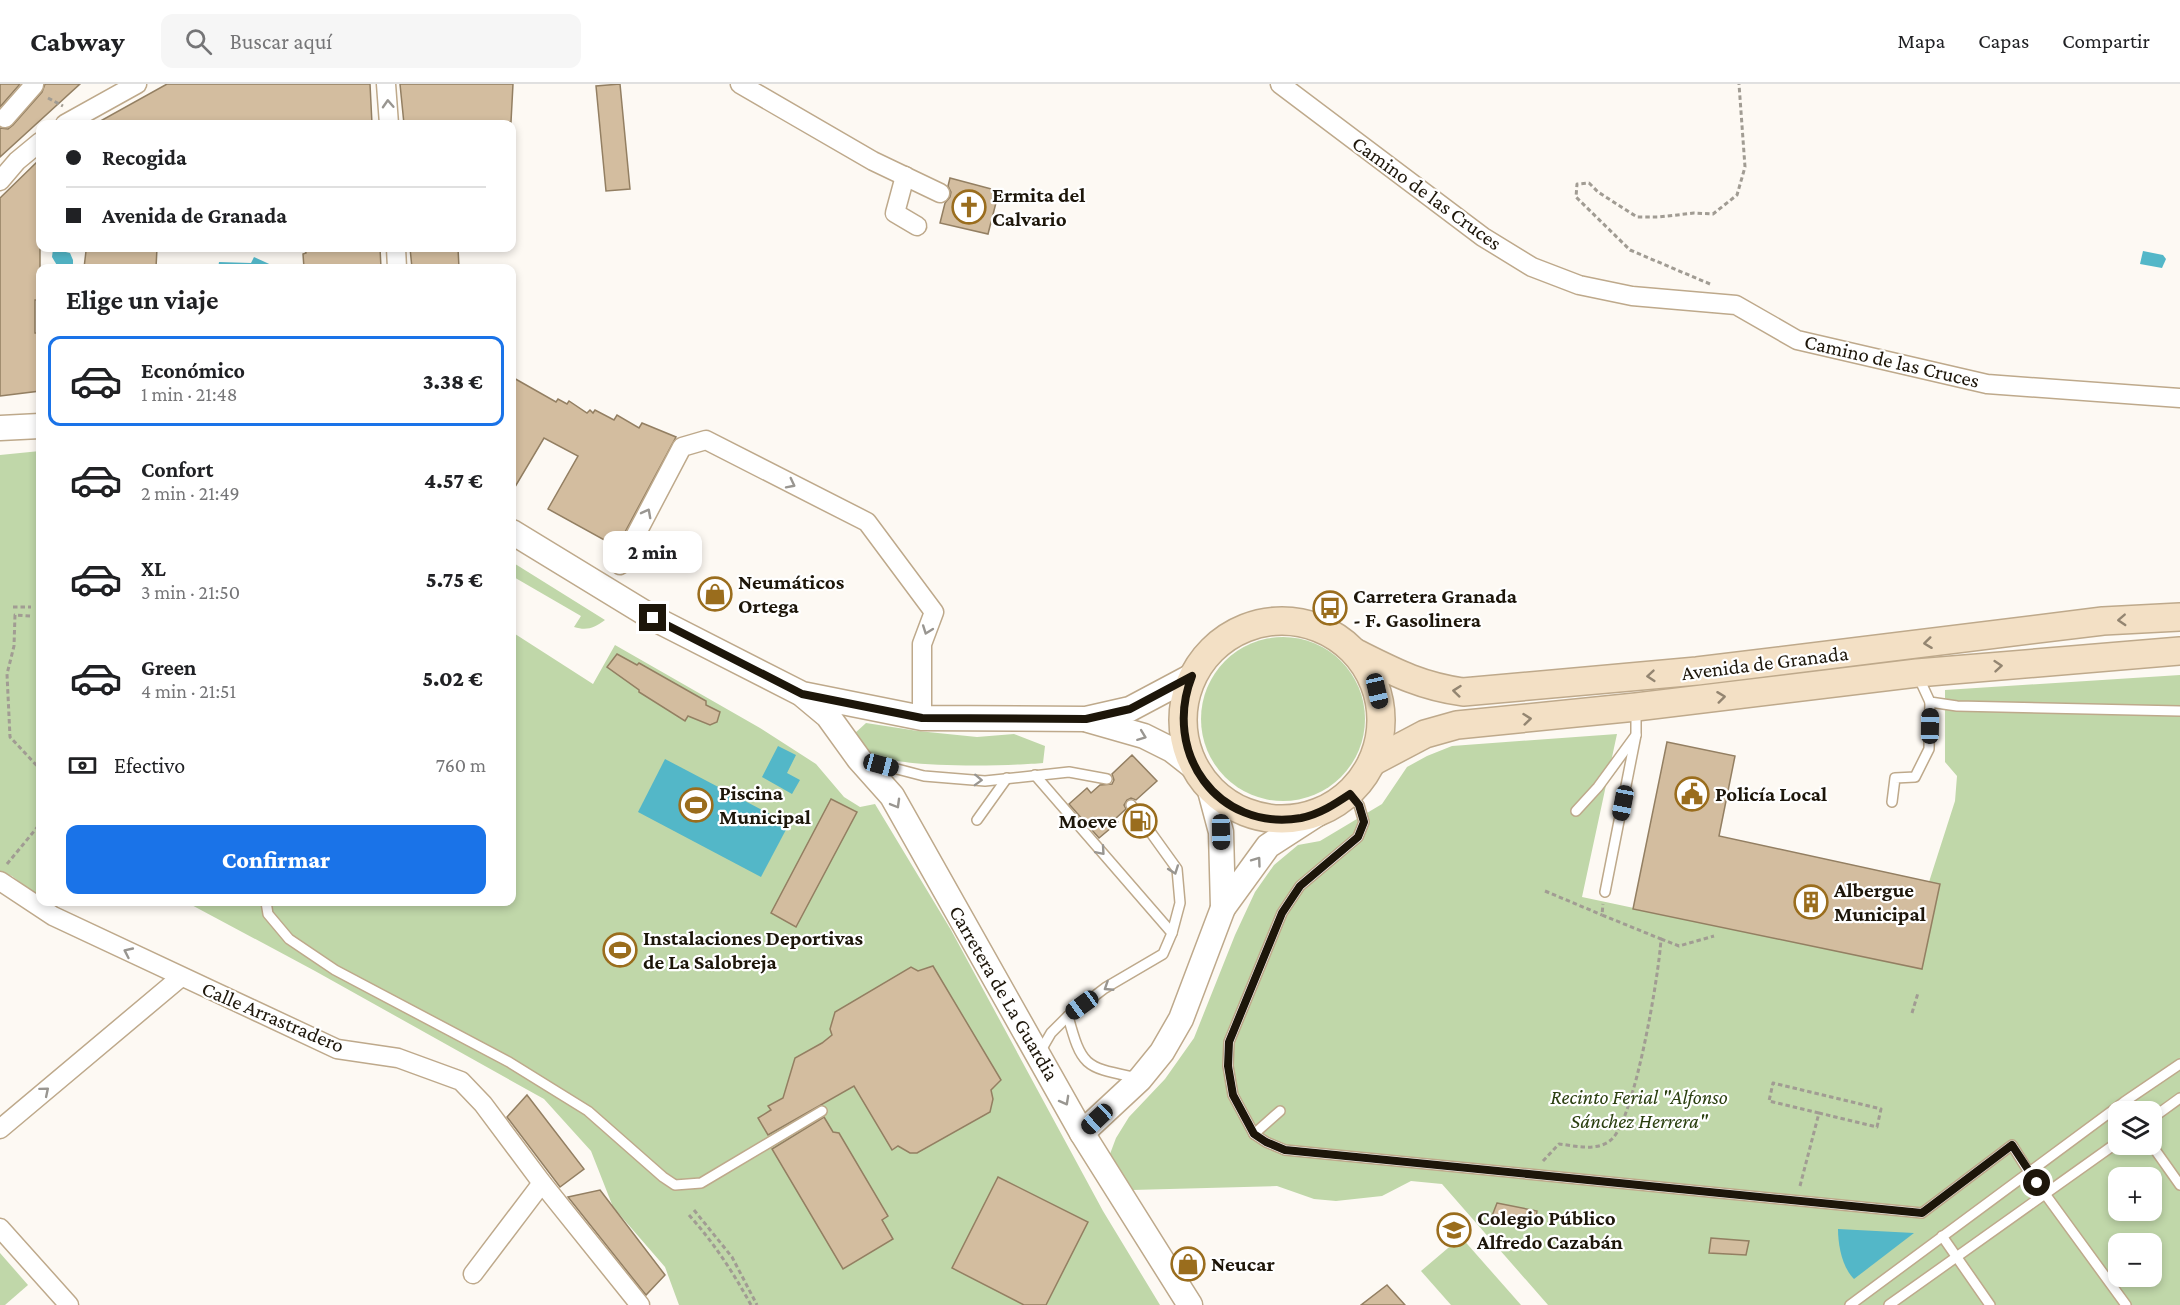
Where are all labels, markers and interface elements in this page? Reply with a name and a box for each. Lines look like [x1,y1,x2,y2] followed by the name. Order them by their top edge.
[161,14,581,68] search box
[182,25,215,58] icon: search
[30,26,125,57] text: Cabway
[230,29,332,54] text: Buscar aquí
[1897,29,1945,53] text: Mapa
[1978,29,2029,53] text: Capas
[2062,29,2150,53] text: Compartir
[381,100,394,109] one-way arrow
[1348,131,1506,255] street label: Camino de las Cruces
[102,145,187,170] text: Recogida
[992,183,1085,231] place label: Ermita del Calvario
[951,189,987,225] church icon: Ermita del Calvario
[102,203,287,228] text: Avenida de Granada
[66,285,219,315] text: Elige un viaje
[1802,329,1982,393] street label: Camino de las Cruces
[69,354,123,408] icon: car
[141,358,245,383] text: Económico
[423,369,483,394] text: 3.38 €
[141,383,237,405] text: 1 min · 21:48
[69,453,123,507] icon: car
[141,457,214,482] text: Confort
[424,468,483,493] text: 4.57 €
[785,477,796,488] one-way arrow
[141,482,240,504] text: 2 min · 21:49
[640,509,652,520] one-way arrow
[604,531,702,573] callout: 2 min
[628,541,677,563] text: 2 min
[69,552,123,606] icon: car
[141,556,166,581] text: XL
[426,567,483,592] text: 5.75 €
[738,570,845,618] place label: Neumáticos Ortega
[697,576,733,612] shop icon: Neumáticos Ortega
[141,581,240,603] text: 3 min · 21:50
[1353,584,1518,632] place label: Carretera Granada - F. Gasolinera
[1312,590,1348,626] bus stop icon: Carretera Granada - F. Gasolinera
[639,604,666,631] route end
[2117,614,2126,627] one-way arrow
[922,624,935,635] one-way arrow
[1923,636,1933,649] one-way arrow
[1680,641,1850,685] street label: Avenida de Granada
[69,651,123,705] icon: car
[141,655,197,680] text: Green
[1994,660,2003,673] one-way arrow
[422,666,483,691] text: 5.02 €
[1646,669,1655,682] one-way arrow
[1364,671,1390,711] car
[141,680,236,702] text: 4 min · 21:51
[1452,685,1461,698] one-way arrow
[1716,691,1726,704] one-way arrow
[1921,708,1939,744] car
[1523,713,1532,726] one-way arrow
[1136,729,1147,741] one-way arrow
[66,749,99,782] icon: cash
[861,752,901,778] car
[114,753,185,778] text: Efectivo
[436,754,486,776] text: 760 m
[974,774,983,786] one-way arrow
[1674,776,1710,812] public building icon: Policía Local
[719,781,811,829] place label: Piscina Municipal
[1715,782,1827,806] place label: Policía Local
[1611,784,1635,822] car
[678,787,714,823] sports icon: Piscina Municipal
[889,798,901,808] one-way arrow
[1122,803,1158,839] fuel station icon: Moeve
[1059,809,1117,833] place label: Moeve
[1212,814,1230,850] car
[66,825,486,894] button: Confirmar
[1094,844,1105,855] one-way arrow
[1250,856,1261,867] one-way arrow
[1167,865,1180,875] one-way arrow
[1833,878,1926,926] place label: Albergue Municipal
[1793,884,1829,920] building icon: Albergue Municipal
[944,901,1064,1085] street label: Carretera de La Guardia
[643,926,864,974] place label: Instalaciones Deportivas de La Salobreja
[602,932,638,968] sports icon: Instalaciones Deportivas de La Salobreja
[123,947,134,959] one-way arrow
[198,976,348,1058] street label: Calle Arrastradero
[1104,980,1115,991] one-way arrow
[1062,987,1102,1023] car
[1550,1085,1728,1133] park label: Recinto Ferial "Alfonso Sánchez Herrera"
[38,1088,49,1099] one-way arrow
[1058,1095,1069,1105] one-way arrow
[1078,1100,1116,1138] car
[2108,1101,2162,1287] map controls
[2108,1101,2162,1155] button: layers
[2108,1167,2162,1221] button: +
[2023,1169,2050,1196] route start
[1476,1206,1623,1254] place label: Colegio Público Alfredo Cazabán
[1436,1212,1472,1248] school or university icon: Colegio Público Alfredo Cazabán
[2108,1233,2162,1287] button: −
[1170,1246,1206,1282] shop icon: Neucar
[1211,1252,1275,1276] place label: Neucar

